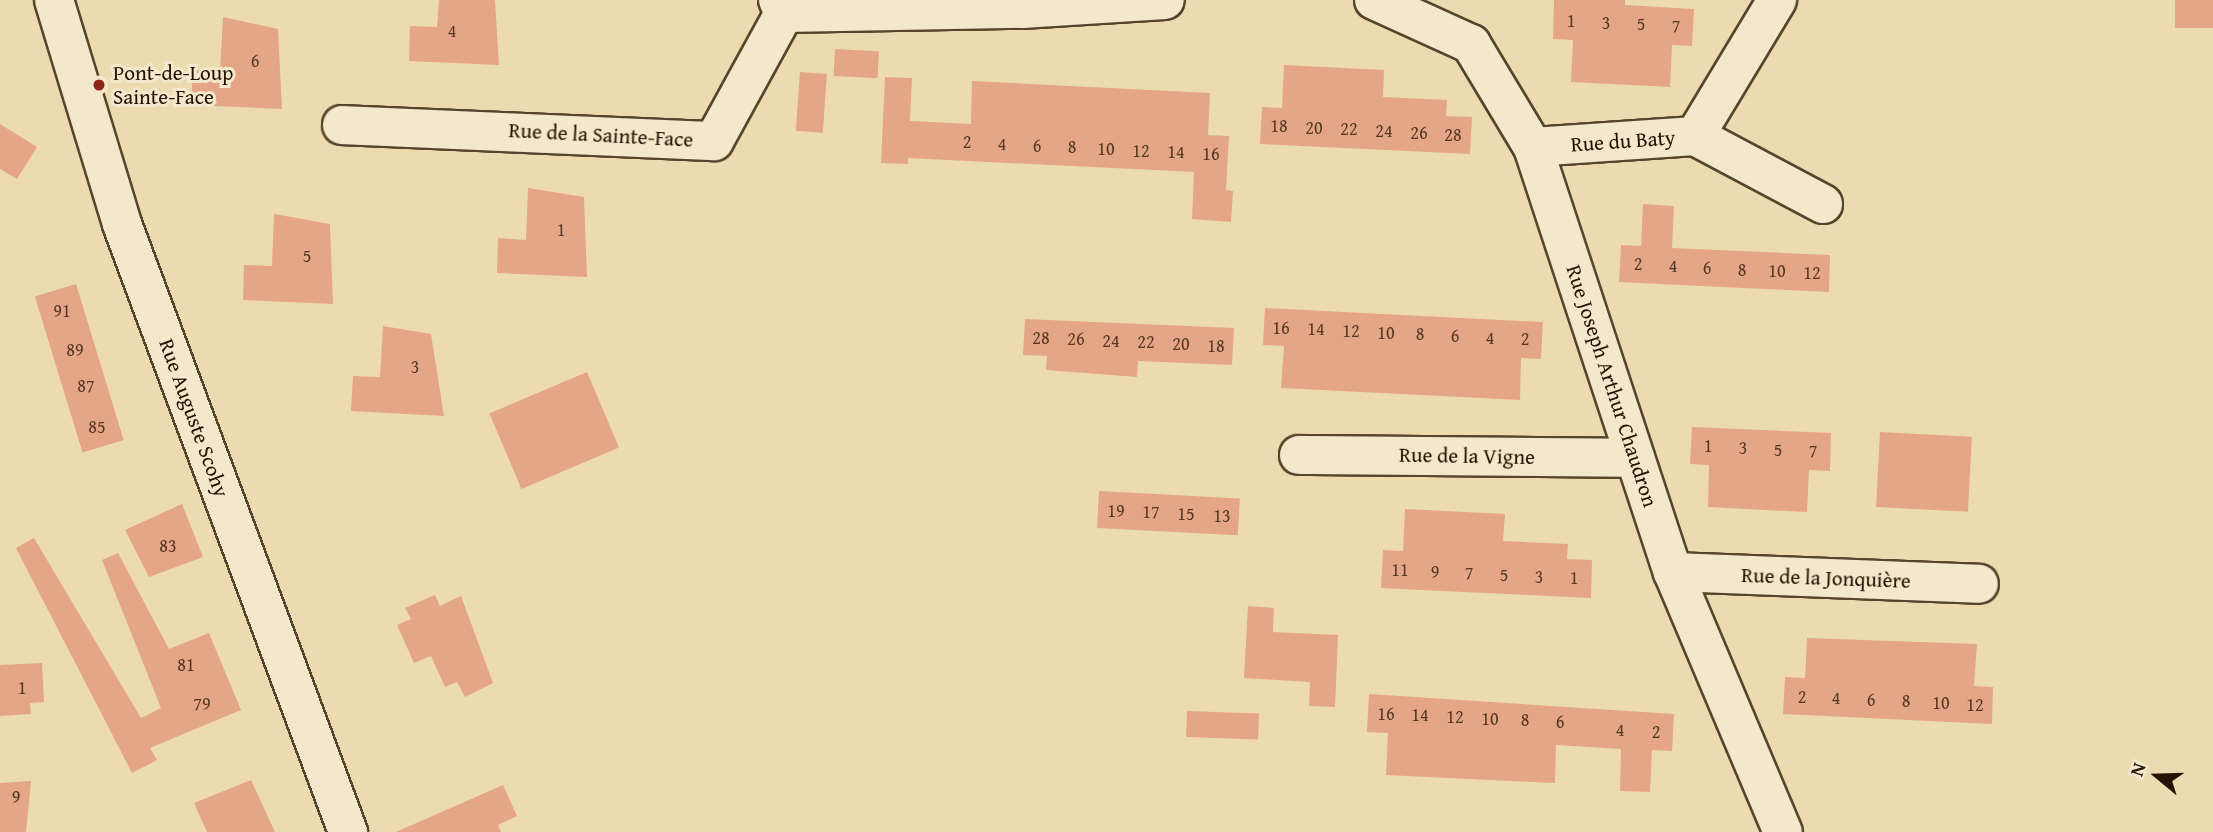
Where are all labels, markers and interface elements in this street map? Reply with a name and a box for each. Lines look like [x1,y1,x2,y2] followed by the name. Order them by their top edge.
[1567,10,1575,32] house number: 1
[1602,12,1610,34] house number: 3
[1637,13,1645,35] house number: 5
[1672,15,1680,37] house number: 7
[448,20,456,42] house number: 4
[251,50,259,72] house number: 6
[113,60,233,110] place label: Pont-de-Loup Sainte-Face
[91,77,107,93] marker: Pont-de-Loup Sainte-Face
[1270,115,1288,137] house number: 18
[1305,117,1323,139] house number: 20
[508,118,694,152] street label: Rue de la Sainte-Face
[1340,118,1358,140] house number: 22
[1375,120,1393,142] house number: 24
[1410,122,1428,144] house number: 26
[1444,124,1462,146] house number: 28
[1570,125,1676,157] street label: Rue du Baty
[963,131,971,153] house number: 2
[998,133,1006,155] house number: 4
[1033,135,1041,157] house number: 6
[1068,136,1076,158] house number: 8
[1097,138,1115,160] house number: 10
[1132,140,1150,162] house number: 12
[1167,141,1185,163] house number: 14
[1202,143,1220,165] house number: 16
[557,219,565,241] house number: 1
[303,245,311,267] house number: 5
[1634,253,1642,275] house number: 2
[1669,255,1677,277] house number: 4
[1703,257,1711,279] house number: 6
[1738,259,1746,281] house number: 8
[1768,260,1786,282] house number: 10
[1561,262,1663,510] street label: Rue Joseph Arthur Chaudron
[1803,262,1821,284] house number: 12
[53,300,71,322] house number: 91
[1272,317,1290,339] house number: 16
[1307,318,1325,340] house number: 14
[1342,320,1360,342] house number: 12
[1377,322,1395,344] house number: 10
[1416,323,1424,345] house number: 8
[1451,325,1459,347] house number: 6
[1032,327,1050,349] house number: 28
[1486,327,1494,349] house number: 4
[1067,328,1085,350] house number: 26
[1521,328,1529,350] house number: 2
[1102,330,1120,352] house number: 24
[1137,331,1155,353] house number: 22
[1172,333,1190,355] house number: 20
[154,335,234,501] street label: Rue Auguste Scohy
[1207,335,1225,357] house number: 18
[66,339,84,361] house number: 89
[411,356,419,378] house number: 3
[77,375,95,397] house number: 87
[88,416,106,438] house number: 85
[1704,435,1712,457] house number: 1
[1739,437,1747,459] house number: 3
[1774,439,1782,461] house number: 5
[1809,440,1817,462] house number: 7
[1399,442,1535,470] street label: Rue de la Vigne
[1107,500,1125,522] house number: 19
[1142,501,1160,523] house number: 17
[1177,503,1195,525] house number: 15
[1213,505,1231,527] house number: 13
[159,535,177,557] house number: 83
[1391,559,1409,581] house number: 11
[1431,561,1439,583] house number: 9
[1465,562,1473,584] house number: 7
[1741,562,1911,594] street label: Rue de la Jonquière
[1500,564,1508,586] house number: 5
[1535,566,1543,588] house number: 3
[1570,567,1578,589] house number: 1
[177,654,195,676] house number: 81
[18,677,26,699] house number: 1
[1798,686,1806,708] house number: 2
[1832,687,1840,709] house number: 4
[1867,689,1875,711] house number: 6
[1902,690,1910,712] house number: 8
[1932,692,1950,714] house number: 10
[193,693,211,715] house number: 79
[1966,694,1984,716] house number: 12
[1377,703,1395,725] house number: 16
[1411,704,1429,726] house number: 14
[1446,706,1464,728] house number: 12
[1481,708,1499,730] house number: 10
[1521,709,1529,731] house number: 8
[1556,711,1564,733] house number: 6
[1616,719,1624,741] house number: 4
[1652,721,1660,743] house number: 2
[2122,741,2192,811] north arrow
[2122,759,2152,780] text: N
[12,786,20,808] house number: 9

